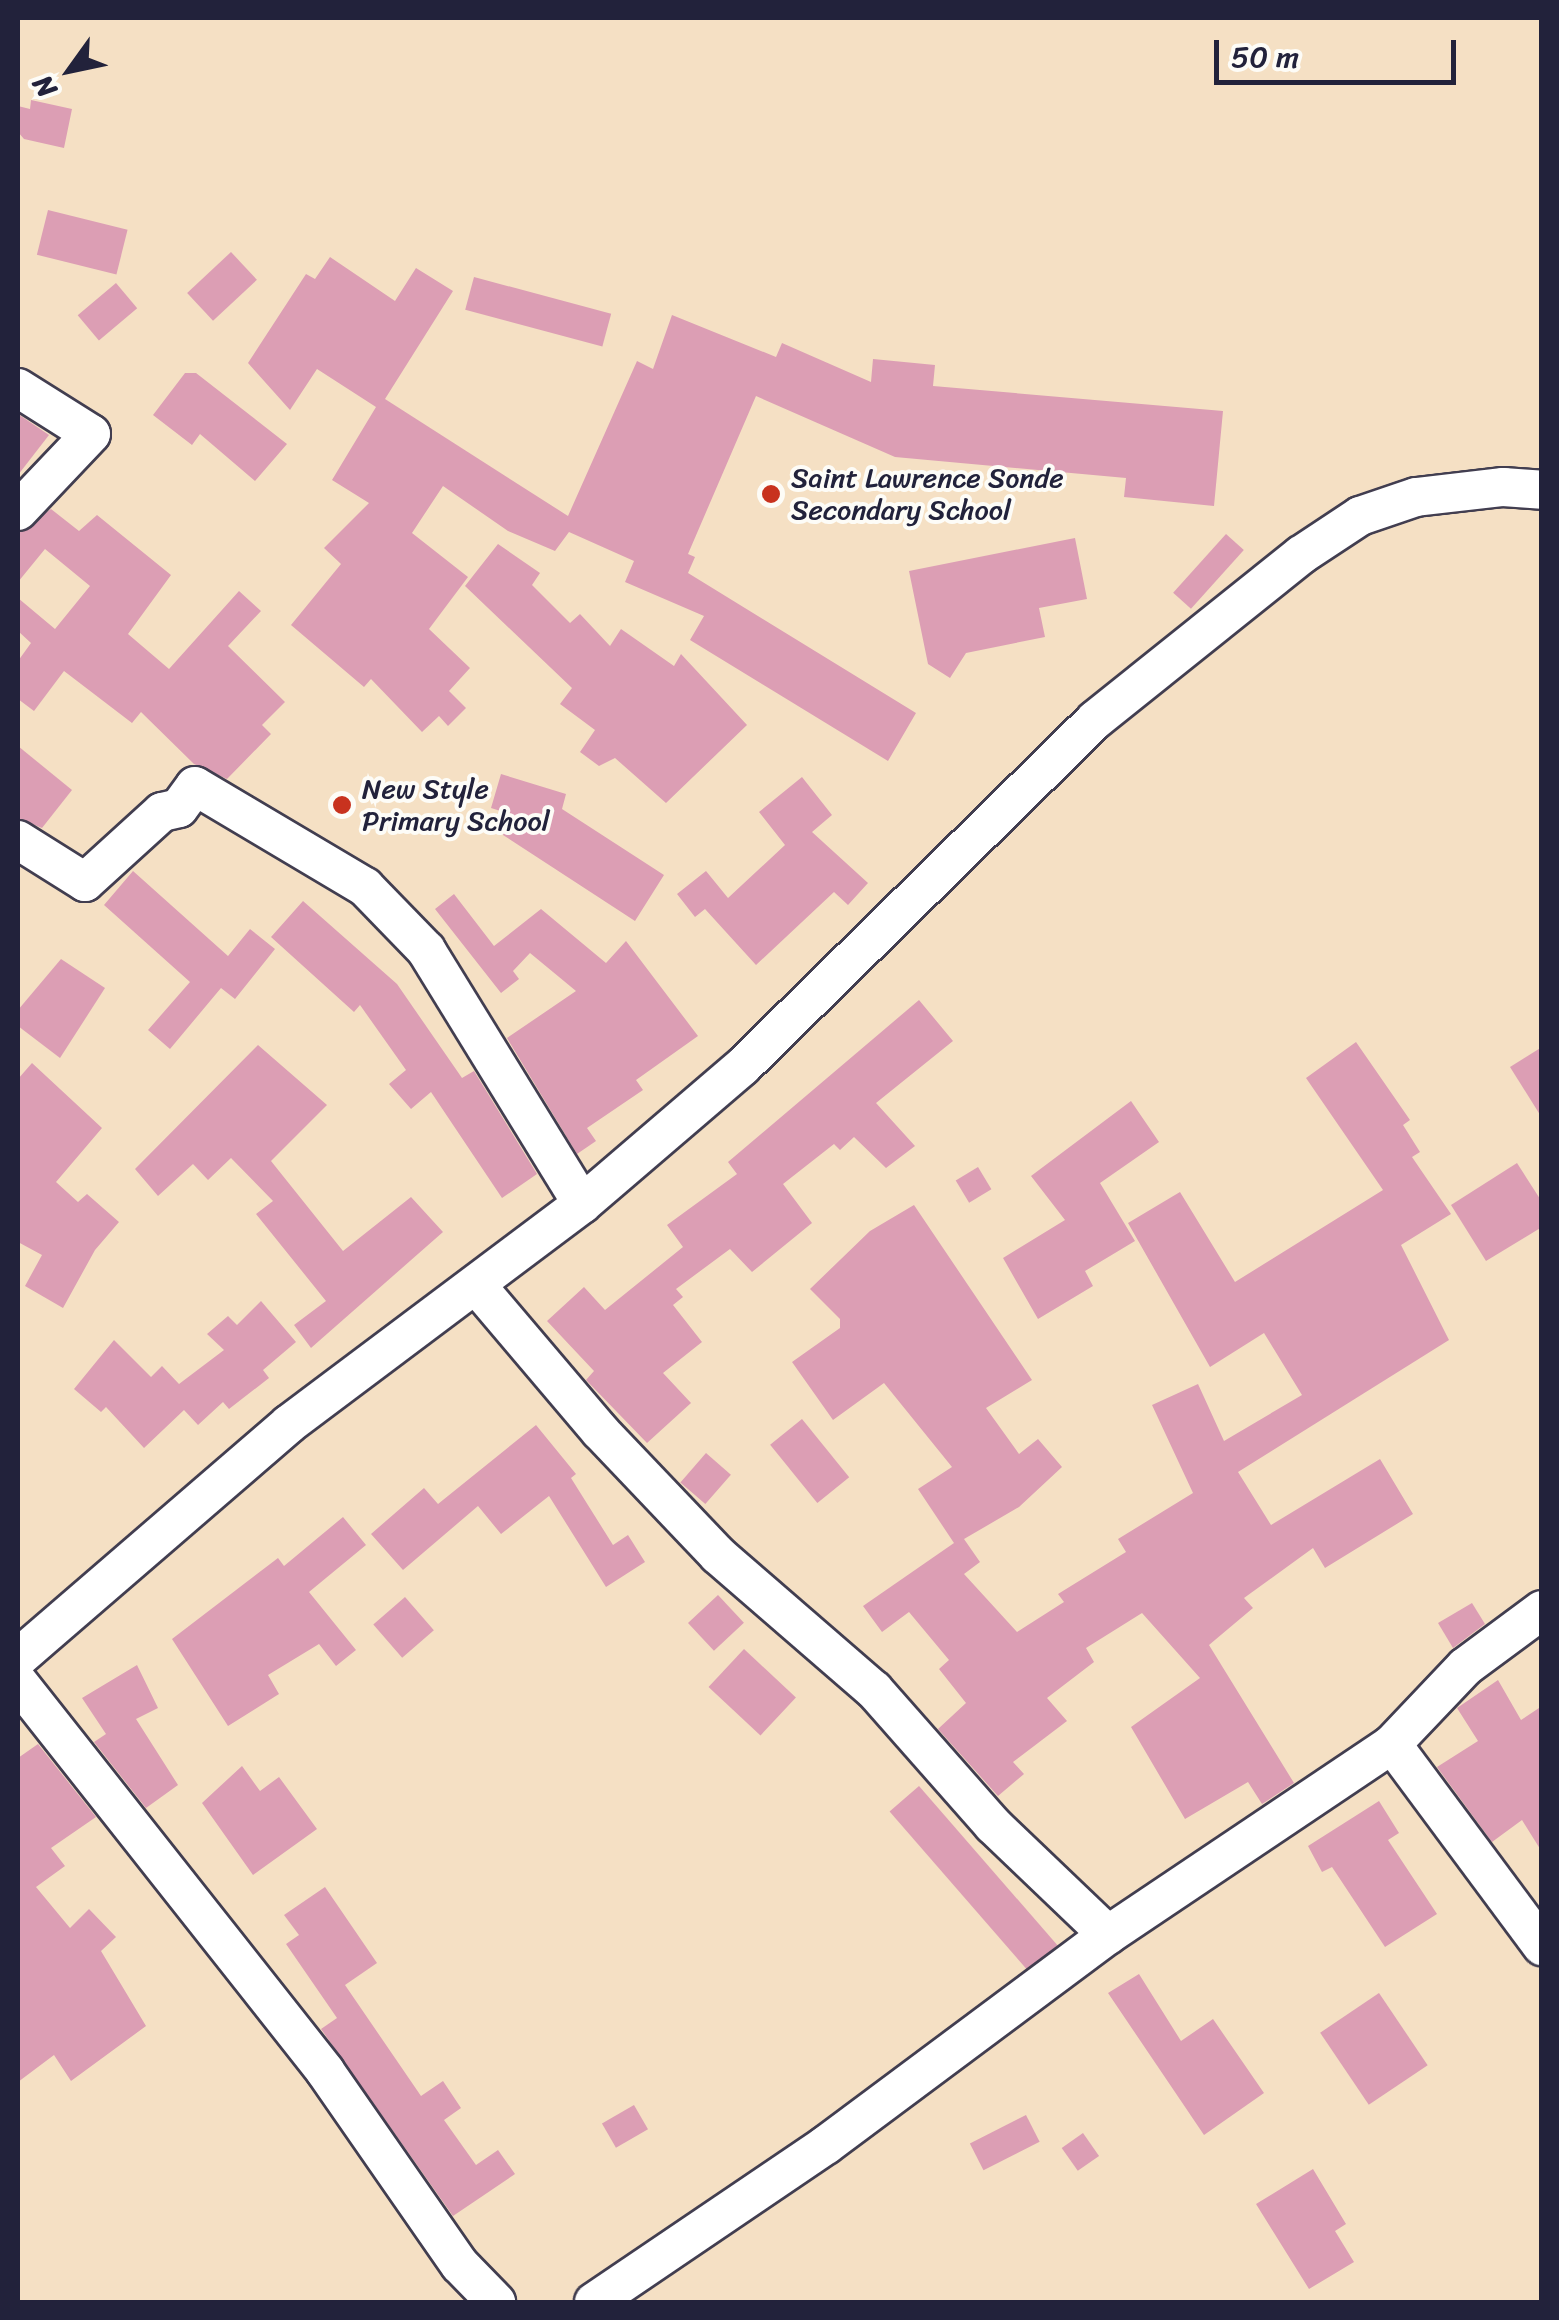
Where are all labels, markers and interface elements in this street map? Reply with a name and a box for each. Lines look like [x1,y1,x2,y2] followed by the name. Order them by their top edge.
[20,20,120,120] north arrow
[1219,20,1462,82] scale bar
[1231,30,1299,84] text: 50 m
[19,65,70,108] text: N
[791,461,1063,527] place label: Saint Lawrence Sonde Secondary School
[760,483,782,505] marker: Saint Lawrence Sonde Secondary School
[362,772,550,838] place label: New Style Primary School
[331,794,353,816] marker: New Style Primary School

